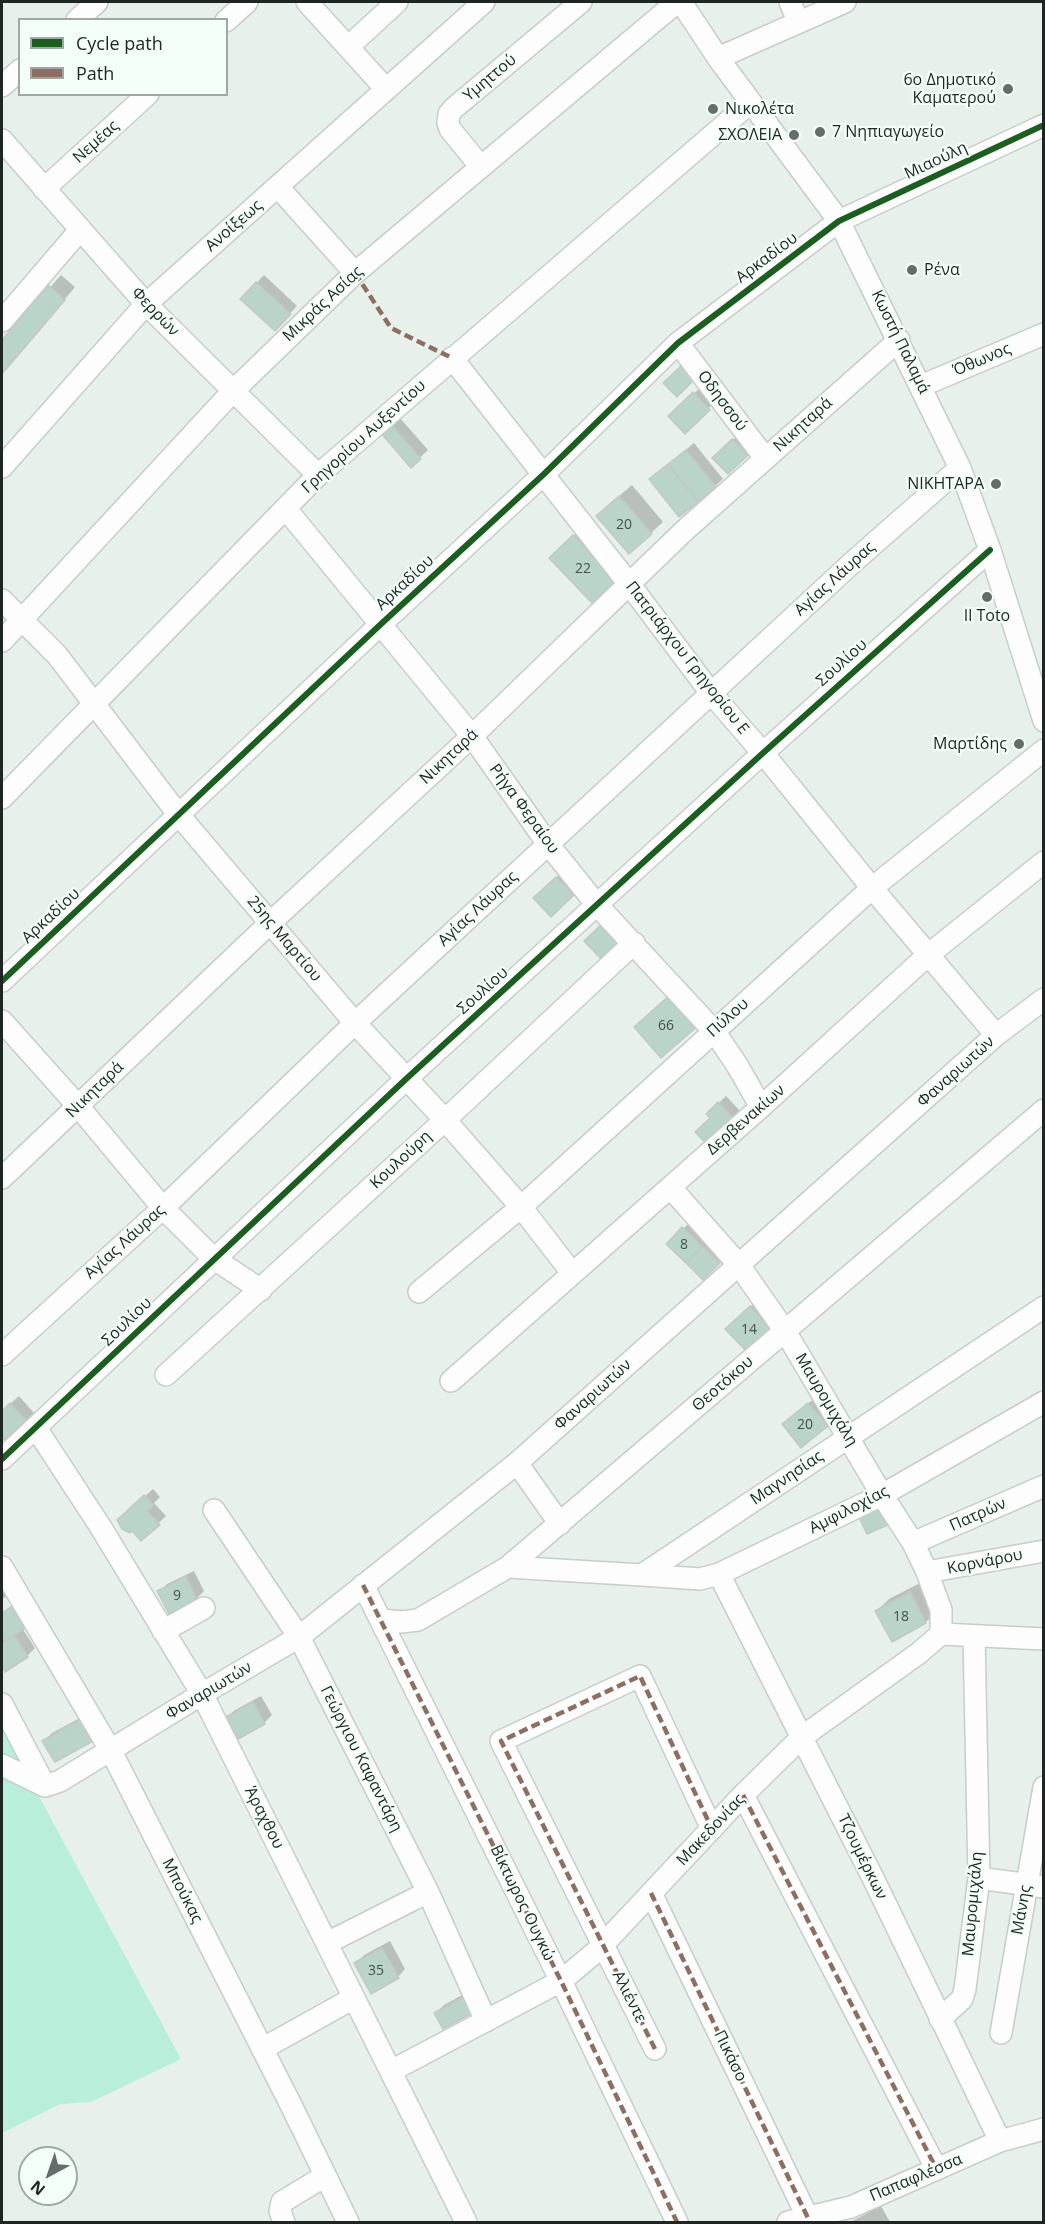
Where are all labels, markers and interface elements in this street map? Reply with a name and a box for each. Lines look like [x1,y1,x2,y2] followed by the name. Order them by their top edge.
[18,18,228,96] legend
[76,31,163,55] text: Cycle path
[460,50,520,106] street label: Υμηττού
[76,61,114,85] text: Path
[903,70,996,108] place label: 6ο Δημοτικό Καματερού
[1001,82,1015,96] marker: 6ο Δημοτικό Καματερού
[725,99,794,119] place label: Νικολέτα
[706,102,720,116] marker: Νικολέτα
[69,117,123,167] street label: Νεμέας
[832,122,944,142] place label: 7 Νηπιαγωγείο
[718,125,782,145] place label: ΣΧΟΛΕΙΑ
[813,125,827,139] marker: 7 Νηπιαγωγείο
[787,128,801,142] marker: ΣΧΟΛΕΙΑ
[901,138,971,184] street label: Μιαούλη
[202,196,266,256] street label: Ανοίξεως
[732,229,802,287] street label: Αρκαδίου
[924,260,960,280] place label: Ρένα
[279,262,367,346] street label: Μικράς Ασίας
[905,263,919,277] marker: Ρένα
[127,284,183,340] street label: Φερρών
[867,287,933,397] street label: Κωστή Παλαμά
[950,339,1014,381] street label: Όθωνος
[693,367,751,435] street label: Οδησσού
[298,376,430,498] street label: Γρηγορίου Αυξεντίου
[770,394,836,456] street label: Νικηταρά
[907,474,984,494] place label: ΝΙΚΗΤΑΡΑ
[989,477,1003,491] marker: ΝΙΚΗΤΑΡΑ
[616,517,632,533] house number: 20
[791,538,879,620] street label: Αγίας Λάυρας
[372,551,438,615] street label: Αρκαδίου
[575,561,591,577] house number: 22
[621,578,753,738] street label: Πατριάρχου Γρηγορίου Ε
[980,590,994,604] marker: Il Toto
[964,606,1010,626] place label: Il Toto
[813,635,871,691] street label: Σουλίου
[416,725,482,789] street label: Νικηταρά
[933,734,1007,754] place label: Μαρτίδης
[1012,737,1026,751] marker: Μαρτίδης
[485,760,563,858] street label: Ρήγα Φεραίου
[434,867,522,951] street label: Αγίας Λάυρας
[18,884,84,948] street label: Αρκαδίου
[243,892,325,986] street label: 25ης Μαρτίου
[454,963,512,1019] street label: Σουλίου
[703,994,753,1042] street label: Πύλου
[658,1018,674,1034] house number: 66
[914,1032,998,1112] street label: Φαναριωτών
[62,1058,128,1122] street label: Νικηταρά
[703,1081,789,1159] street label: Δερβενακίων
[366,1127,436,1193] street label: Κουλούρη
[81,1201,169,1283] street label: Αγίας Λάυρας
[680,1237,688,1253] house number: 8
[98,1294,156,1350] street label: Σουλίου
[741,1322,757,1338] house number: 14
[791,1350,861,1450] street label: Μαυρομιχάλη
[689,1352,757,1416] street label: Θεοτόκου
[551,1355,635,1435] street label: Φαναριωτών
[797,1417,813,1433] house number: 20
[747,1447,827,1509] street label: Μαγνησίας
[806,1482,892,1538] street label: Αμφιλοχίας
[947,1494,1009,1536] street label: Πατρών
[946,1545,1024,1579] street label: Κορνάρου
[173,1588,181,1604] house number: 9
[893,1609,909,1625] house number: 18
[162,1658,256,1724] street label: Φαναριωτών
[316,1683,406,1835] street label: Γεώργιου Καφαντάρη
[240,1784,288,1852] street label: Άραχθου
[673,1790,749,1870] street label: Μακεδονίας
[833,1811,891,1903] street label: Τζουμέρκων
[486,1842,558,1964] street label: Βίκτωρος Ουγκώ
[959,1851,987,1957] street label: Μαυρομιχάλη
[158,1855,206,1927] street label: Μπούκας
[1008,1884,1036,1936] street label: Μάνης
[368,1963,384,1979] house number: 35
[608,1968,650,2026] street label: Αλιέντε
[709,2027,751,2085] street label: Πικάσο
[18,2146,78,2206] north arrow
[867,2150,965,2206] street label: Παπαφλέσσα
[26,2176,50,2201] text: N

